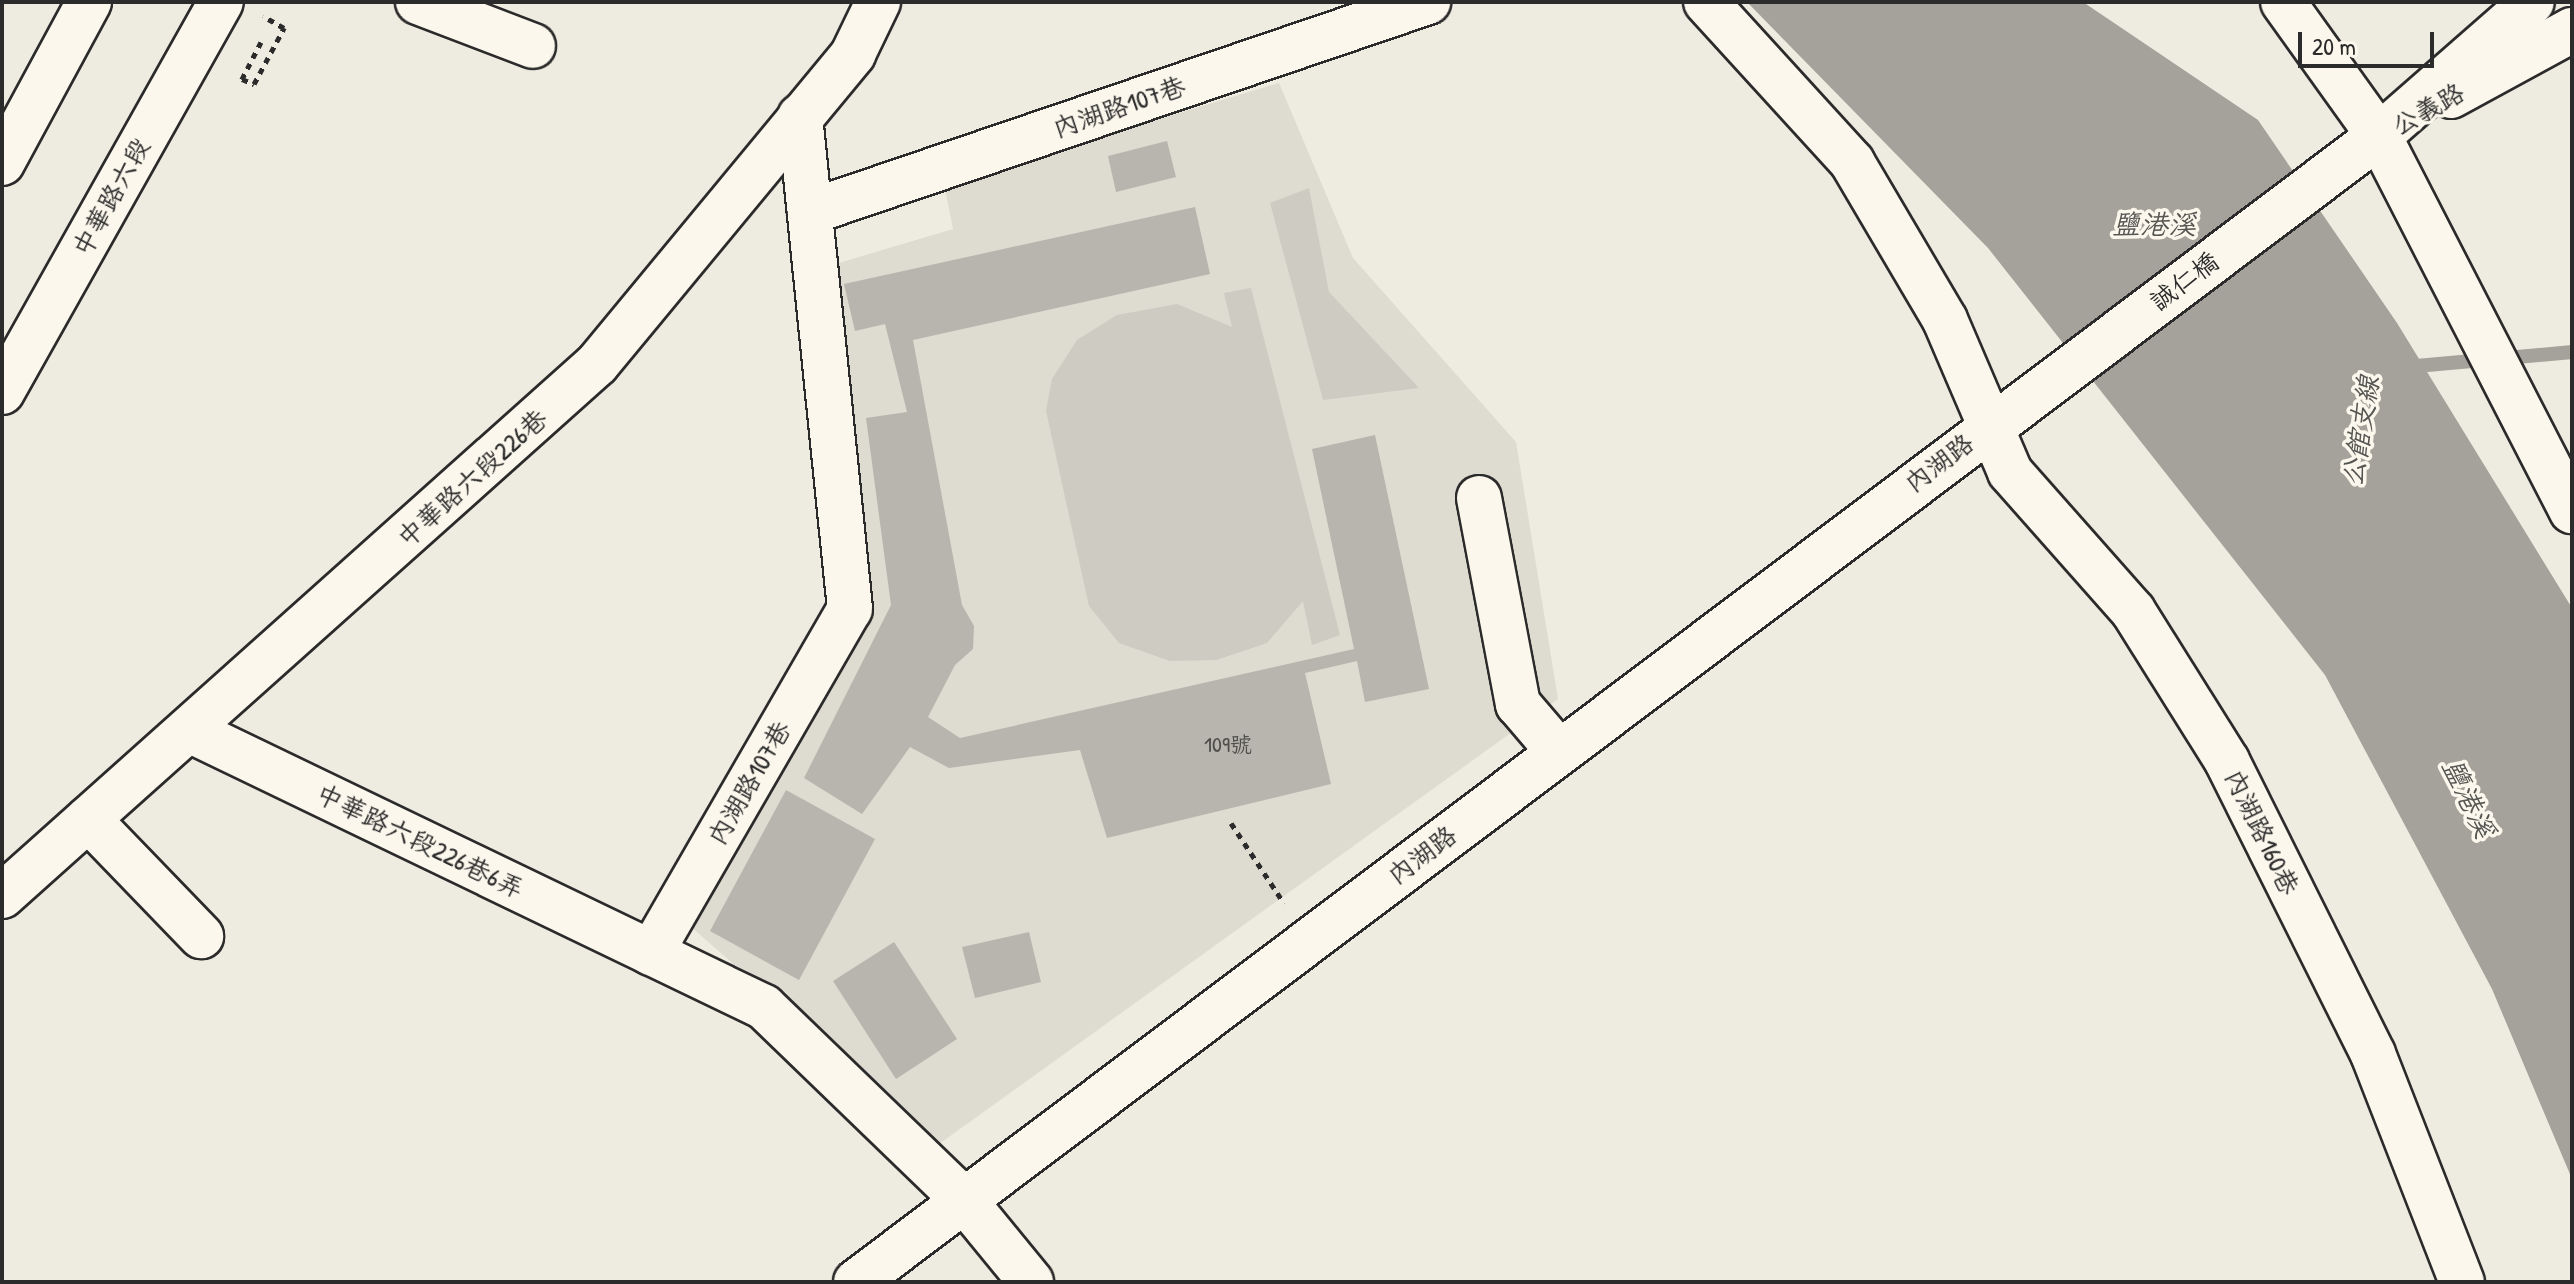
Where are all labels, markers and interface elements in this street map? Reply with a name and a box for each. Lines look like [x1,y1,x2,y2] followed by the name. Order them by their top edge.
[2302,16,2438,66] scale bar
[2312,30,2356,62] text: 20 m
[1049,70,1189,144] street label: 內湖路107巷
[2386,76,2470,142] street label: 公義路
[66,133,156,261] street label: 中華路六段
[2112,207,2196,241] water label: 鹽港溪
[2143,245,2225,317] street label: 誠仁橋
[2335,373,2385,489] water label: 公館支線
[391,403,553,553] street label: 中華路六段226巷
[1898,427,1980,499] street label: 內湖路
[701,715,797,851] street label: 內湖路107巷
[1204,732,1252,758] house number: 109號
[2435,753,2503,843] water label: 鹽港溪
[2218,764,2306,900] street label: 內湖路160巷
[311,777,529,905] street label: 中華路六段226巷6弄
[1381,819,1463,891] street label: 內湖路

